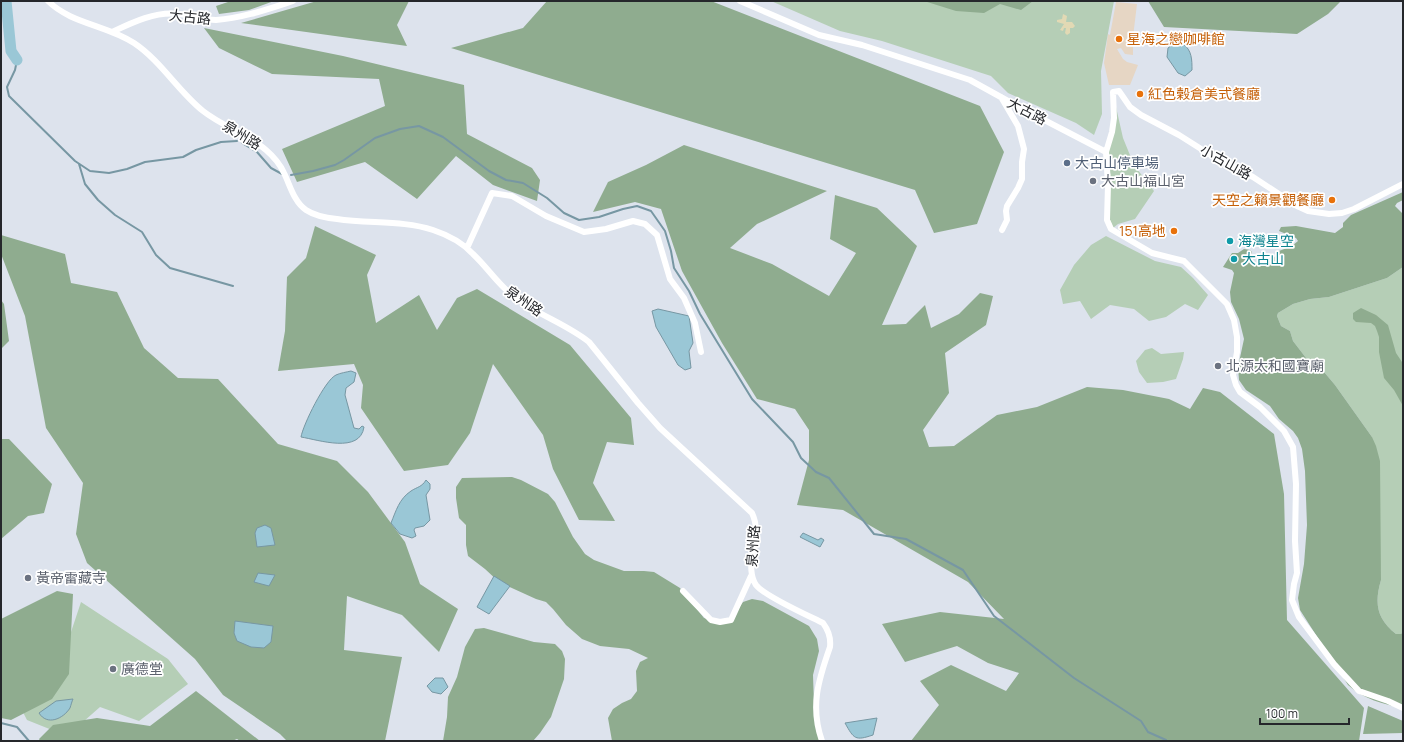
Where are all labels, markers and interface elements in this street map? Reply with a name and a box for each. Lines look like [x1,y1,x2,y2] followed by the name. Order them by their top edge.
[168,5,212,28] street label: 大古路
[1127,29,1225,48] place label: 星海之戀咖啡館
[1114,34,1124,44] marker: 星海之戀咖啡館
[1148,84,1260,103] place label: 紅色榖倉美式餐廳
[1135,89,1145,99] marker: 紅色榖倉美式餐廳
[1004,93,1050,129] street label: 大古路
[219,116,265,154] street label: 泉州路
[1197,140,1255,183] street label: 小古山路
[1075,153,1159,172] place label: 大古山停車場
[1062,158,1072,168] marker: 大古山停車場
[1101,171,1185,190] place label: 大古山福山宮
[1088,176,1098,186] marker: 大古山福山宮
[1212,190,1324,209] place label: 天空之籟景觀餐廳
[1327,195,1337,205] marker: 天空之籟景觀餐廳
[1119,221,1166,240] place label: 151高地
[1169,226,1179,236] marker: 151高地
[1238,231,1294,250] place label: 海灣星空
[1225,236,1235,246] marker: 海灣星空
[1242,249,1284,268] place label: 大古山
[1229,254,1239,264] marker: 大古山
[502,281,547,320] street label: 泉州路
[1226,356,1324,375] place label: 北源太和國寶廟
[1213,361,1223,371] marker: 北源太和國寶廟
[742,524,763,568] street label: 泉州路
[36,568,106,587] place label: 黃帝雷藏寺
[23,573,33,583] marker: 黃帝雷藏寺
[121,659,163,678] place label: 廣德堂
[108,664,118,674] marker: 廣德堂
[1260,700,1349,726] scale bar
[1266,705,1298,722] text: 100 m

